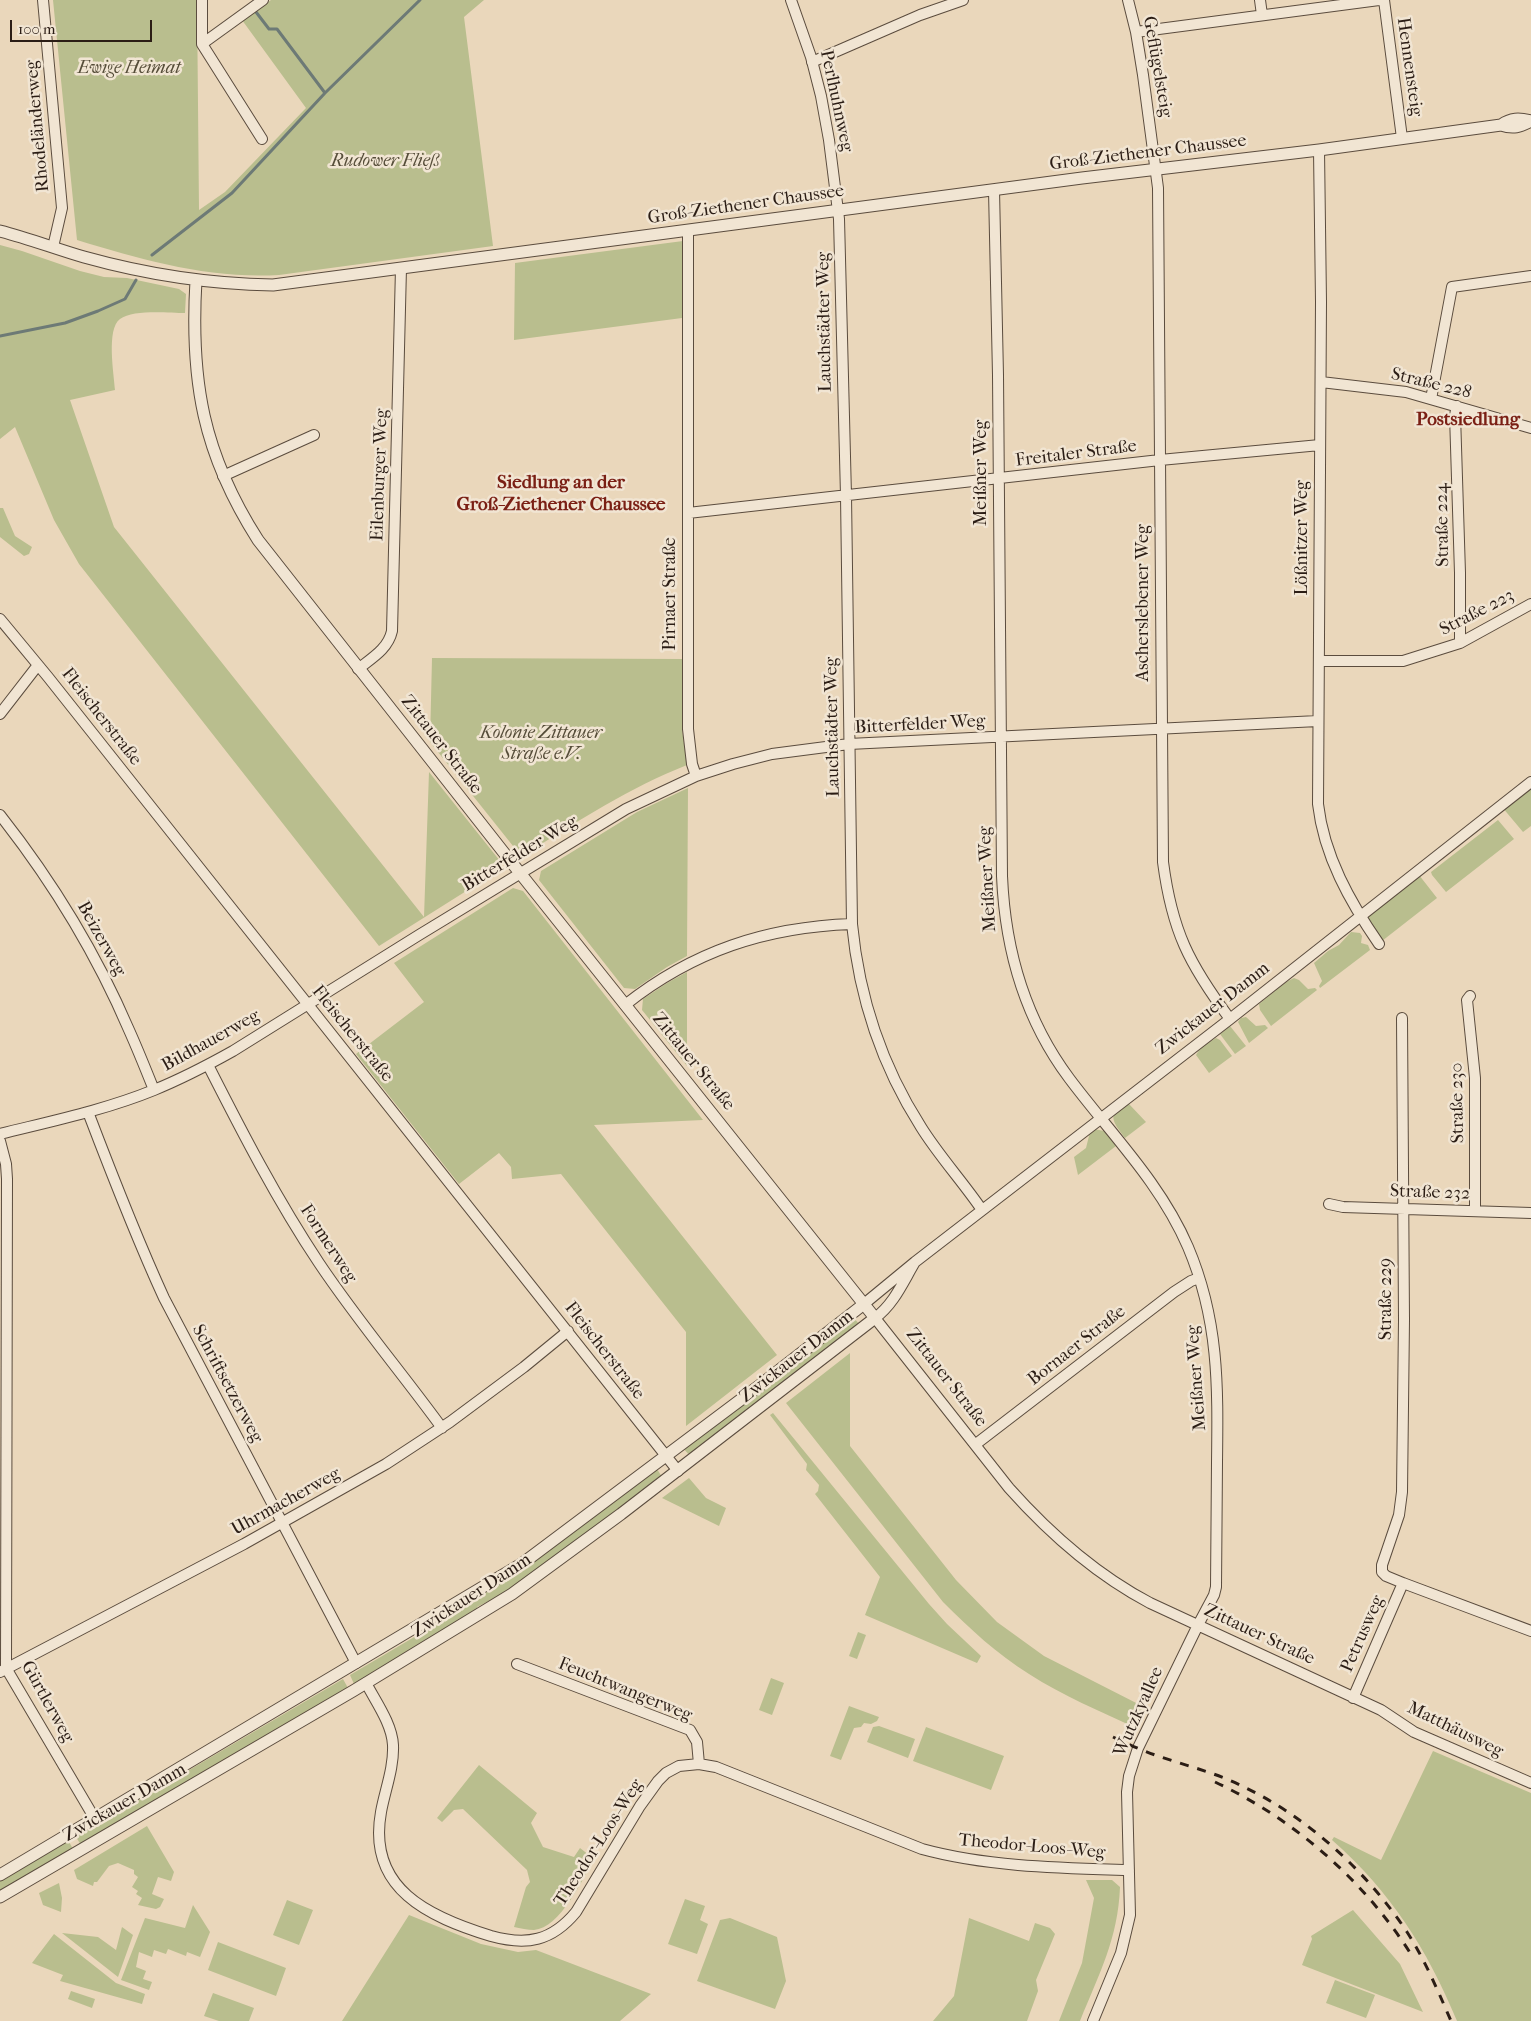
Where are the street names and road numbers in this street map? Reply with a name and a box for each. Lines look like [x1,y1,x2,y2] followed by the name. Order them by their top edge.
[1137,15,1177,119] street label: Geflügelsteig
[1391,16,1427,118] street label: Hennensteig
[815,48,857,154] street label: Perlhuhnweg
[21,59,55,193] street label: Rhodeländerweg
[1048,130,1248,176] street label: Groß-Ziethener Chaussee
[646,181,846,229] street label: Groß-Ziethener Chaussee
[813,252,837,392] street label: Lauchstädter Weg
[1389,364,1473,404] street label: Straße 228
[367,408,393,542] street label: Eilenburger Weg
[971,420,993,526] street label: Meißner Weg
[1014,436,1138,472] street label: Freitaler Straße
[1292,480,1314,596] street label: Lößnitzer Weg
[1431,483,1455,567] street label: Straße 224
[1133,524,1155,682] street label: Ascherslebener Weg
[660,537,682,651] street label: Pirnaer Straße
[1436,585,1518,641] street label: Straße 223
[821,657,845,797] street label: Lauchstädter Weg
[56,664,146,770] street label: Fleischerstraße
[396,691,486,799] street label: Zittauer Straße
[854,711,986,739] street label: Bitterfelder Weg
[458,811,582,897] street label: Bitterfelder Weg
[974,825,1002,933] street label: Meißner Weg
[72,898,130,980] street label: Beizerweg
[1152,958,1274,1060] street label: Zwickauer Damm
[307,981,397,1087] street label: Fleischerstraße
[158,1005,264,1077] street label: Bildhauerweg
[647,1009,739,1115] street label: Zittauer Straße
[1446,1062,1470,1144] street label: Straße 230
[1390,1181,1470,1205] street label: Straße 232
[295,1201,361,1287] street label: Formerweg
[1376,1258,1398,1340] street label: Straße 229
[559,1298,649,1404] street label: Fleischerstraße
[1024,1301,1130,1391] street label: Bornaer Straße
[736,1306,858,1408] street label: Zwickauer Damm
[187,1321,267,1447] street label: Schriftsetzerweg
[901,1324,991,1432] street label: Zittauer Straße
[1183,1324,1211,1432] street label: Meißner Weg
[228,1463,344,1541] street label: Uhrmacherweg
[408,1549,536,1643] street label: Zwickauer Damm
[1336,1592,1390,1676] street label: Petrusweg
[1200,1600,1318,1670] street label: Zittauer Straße
[555,1653,695,1727] street label: Feuchtwangerweg
[16,1657,78,1747] street label: Gürtlerweg
[1110,1664,1168,1760] street label: Wutzkyallee
[1403,1697,1507,1763] street label: Matthäusweg
[60,1759,190,1847] street label: Zwickauer Damm
[550,1775,648,1911] street label: Theodor-Loos-Weg
[958,1830,1106,1864] street label: Theodor-Loos-Weg

